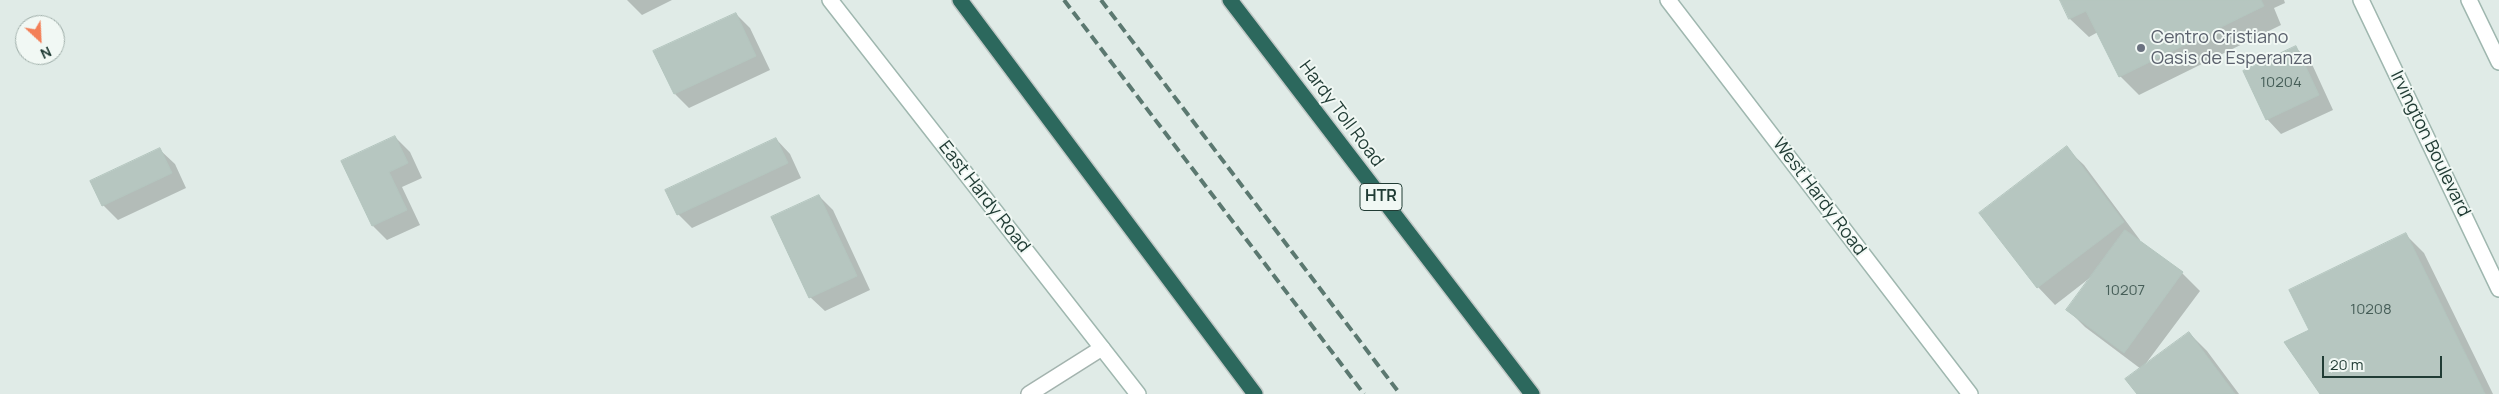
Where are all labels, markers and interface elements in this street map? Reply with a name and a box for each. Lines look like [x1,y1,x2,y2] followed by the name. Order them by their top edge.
[15,15,65,65] north arrow
[2151,27,2312,70] place label: Centro Cristiano Oasis de Esperanza
[38,42,55,64] text: N
[2135,42,2147,54] marker: Centro Cristiano Oasis de Esperanza
[1294,57,1388,171] street label: Hardy Toll Road
[2385,68,2475,220] street label: Irvington Boulevard
[2260,74,2302,92] house number: 10204
[1768,134,1870,260] street label: West Hardy Road
[934,137,1034,257] street label: East Hardy Road
[1360,183,1402,210] road number: HTR
[2105,282,2145,300] house number: 10207
[2350,301,2392,319] house number: 10208
[2324,346,2444,378] scale bar
[2330,354,2363,375] text: 20 m

